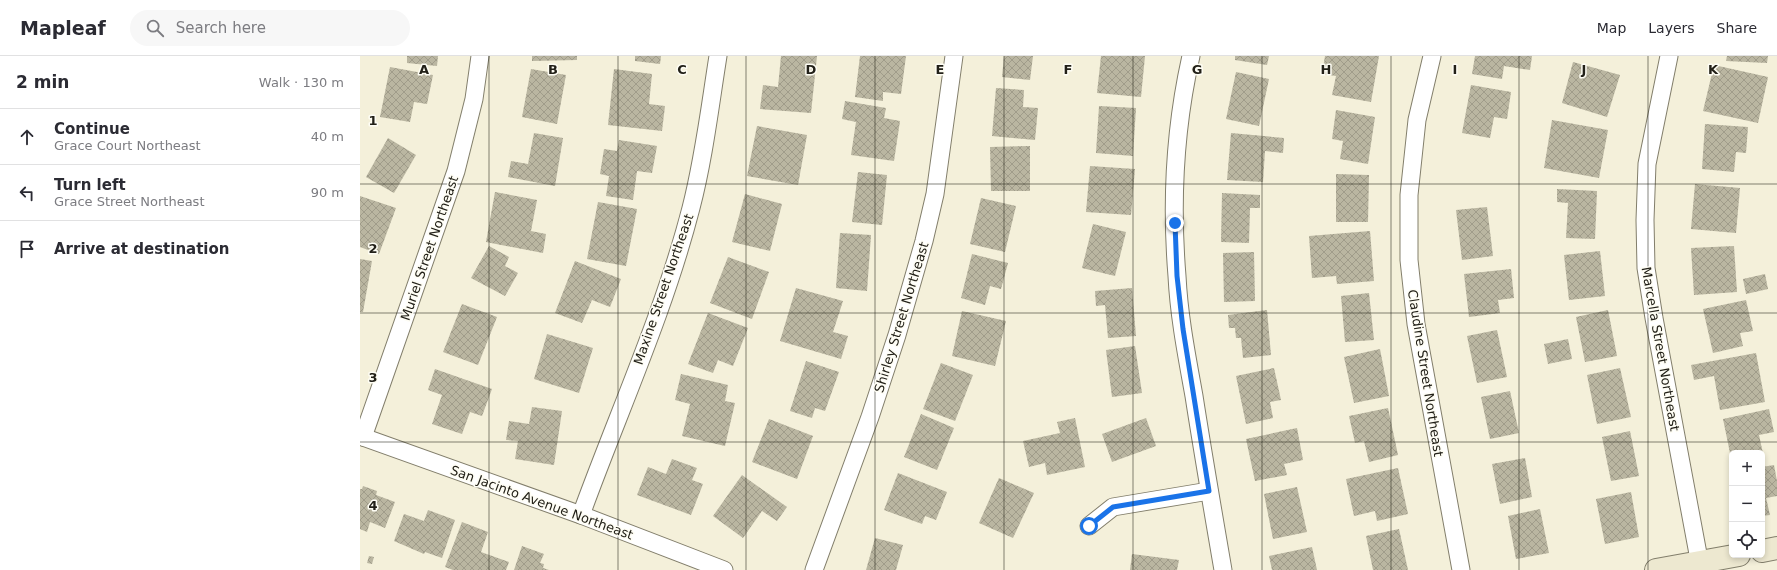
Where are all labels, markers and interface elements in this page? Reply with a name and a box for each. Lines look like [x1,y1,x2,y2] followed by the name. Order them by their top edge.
[130,10,410,46] search box
[20,17,106,39] text: Mapleaf
[144,17,166,39] icon: search
[176,19,266,37] text: Search here
[1597,20,1626,36] text: Map
[1648,20,1695,36] text: Layers
[1717,20,1757,36] text: Share
[419,62,429,77] text: A
[548,62,558,77] text: B
[677,62,687,77] text: C
[806,62,817,77] text: D
[936,62,944,77] text: E
[1064,62,1072,77] text: F
[1192,62,1202,77] text: G
[1321,62,1331,77] text: H
[1453,62,1457,77] text: I
[1581,62,1586,77] text: J
[1708,62,1719,77] text: K
[16,72,69,92] text: 2 min
[259,75,344,90] text: Walk · 130 m
[368,113,378,128] text: 1
[54,120,130,138] text: Continue
[16,126,38,148] icon: ahead
[311,129,344,144] text: 40 m
[54,138,201,153] text: Grace Court Northeast
[398,174,461,322] street label: Muriel Street Northeast
[54,176,126,194] text: Turn left
[16,182,38,204] icon: left
[311,185,344,200] text: 90 m
[54,194,205,209] text: Grace Street Northeast
[631,212,696,367] street label: Maxine Street Northeast
[1166,214,1184,232] route end
[16,238,38,260] icon: arrive
[54,240,229,258] text: Arrive at destination
[871,240,932,394] street label: Shirley Street Northeast
[368,241,378,256] text: 2
[1639,266,1682,432] street label: Marcella Street Northeast
[1405,288,1446,458] street label: Claudine Street Northeast
[368,370,378,385] text: 3
[1729,450,1765,558] map controls
[1729,450,1765,486] button: +
[448,462,635,543] street label: San Jacinto Avenue Northeast
[1729,486,1765,522] button: −
[368,498,378,513] text: 4
[1080,517,1098,535] route start
[1729,522,1765,558] button: locate

